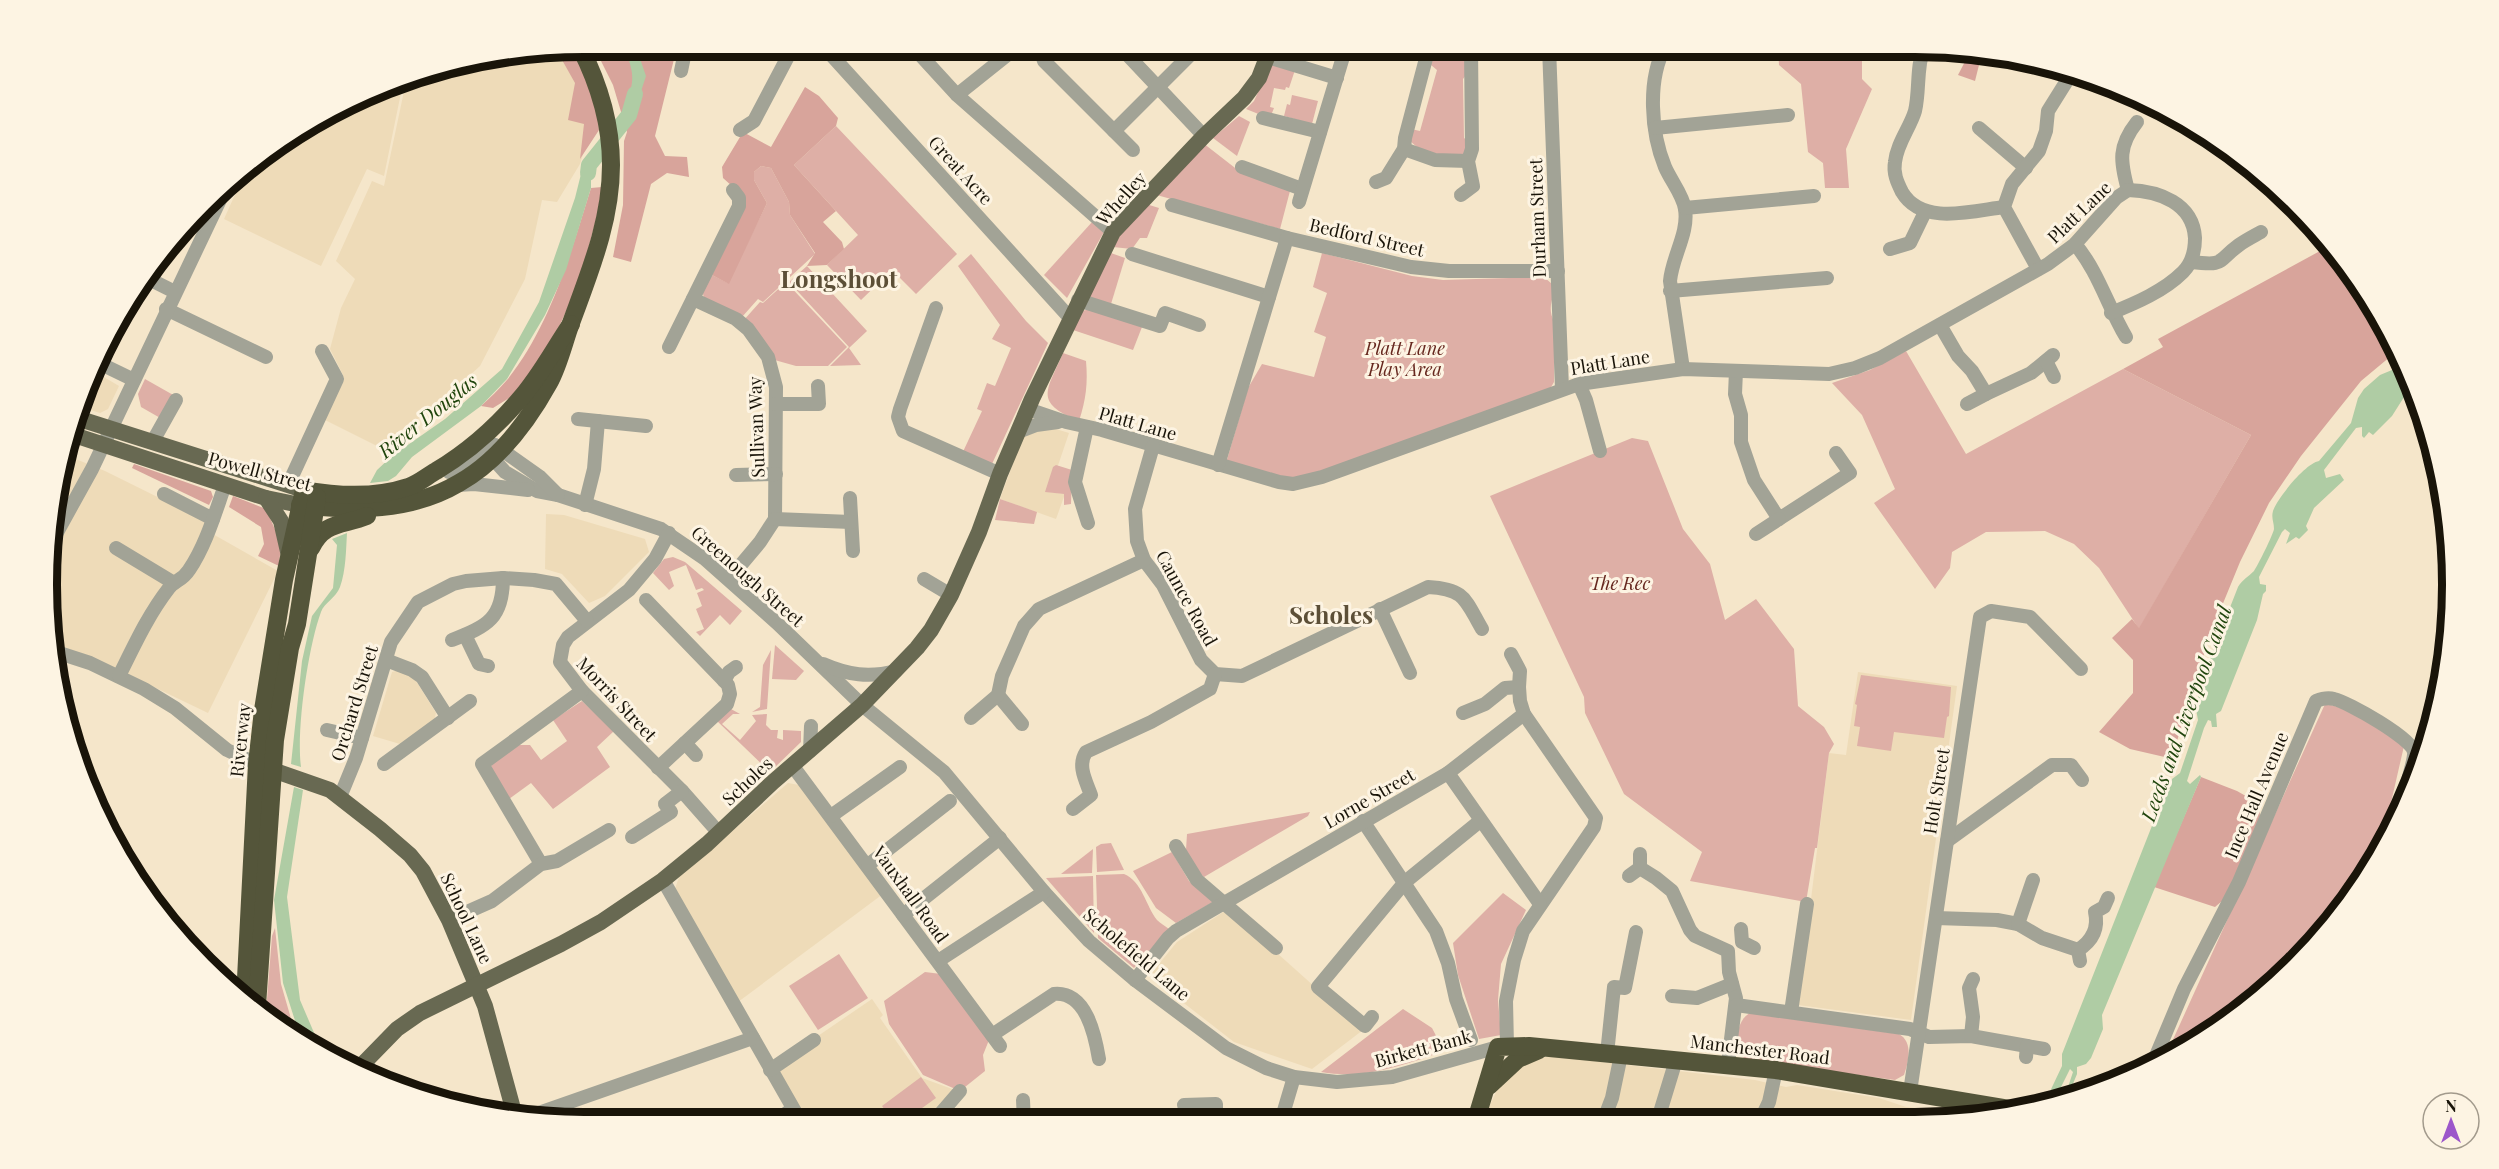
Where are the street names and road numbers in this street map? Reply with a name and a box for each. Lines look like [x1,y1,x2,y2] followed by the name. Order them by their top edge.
[924,130,998,210] street label: Great Acre
[1523,157,1551,278] street label: Durham Street
[1090,166,1151,231] street label: Whelley
[2042,176,2116,248] street label: Platt Lane
[1307,212,1427,262] street label: Bedford Street
[1569,344,1651,380] street label: Platt Lane
[742,376,770,478] street label: Sullivan Way
[1096,400,1180,446] street label: Platt Lane
[206,446,315,496] street label: Powell Street
[686,520,810,632] street label: Greenough Street
[1151,546,1223,651] street label: Caunce Road
[325,641,383,764] street label: Orchard Street
[572,652,663,747] street label: Morris Street
[224,702,256,778] street label: Riverway
[2219,728,2293,862] street label: Ince Hall Avenue
[1917,746,1955,836] street label: Holt Street
[717,751,777,811] street label: Scholes
[1319,762,1419,834] street label: Lorne Street
[867,840,955,948] street label: Vauxhall Road
[435,869,499,967] street label: School Lane
[1079,902,1195,1006] street label: Scholefield Lane
[1372,1023,1474,1072] street label: Birkett Bank
[1689,1029,1832,1070] street label: Manchester Road

